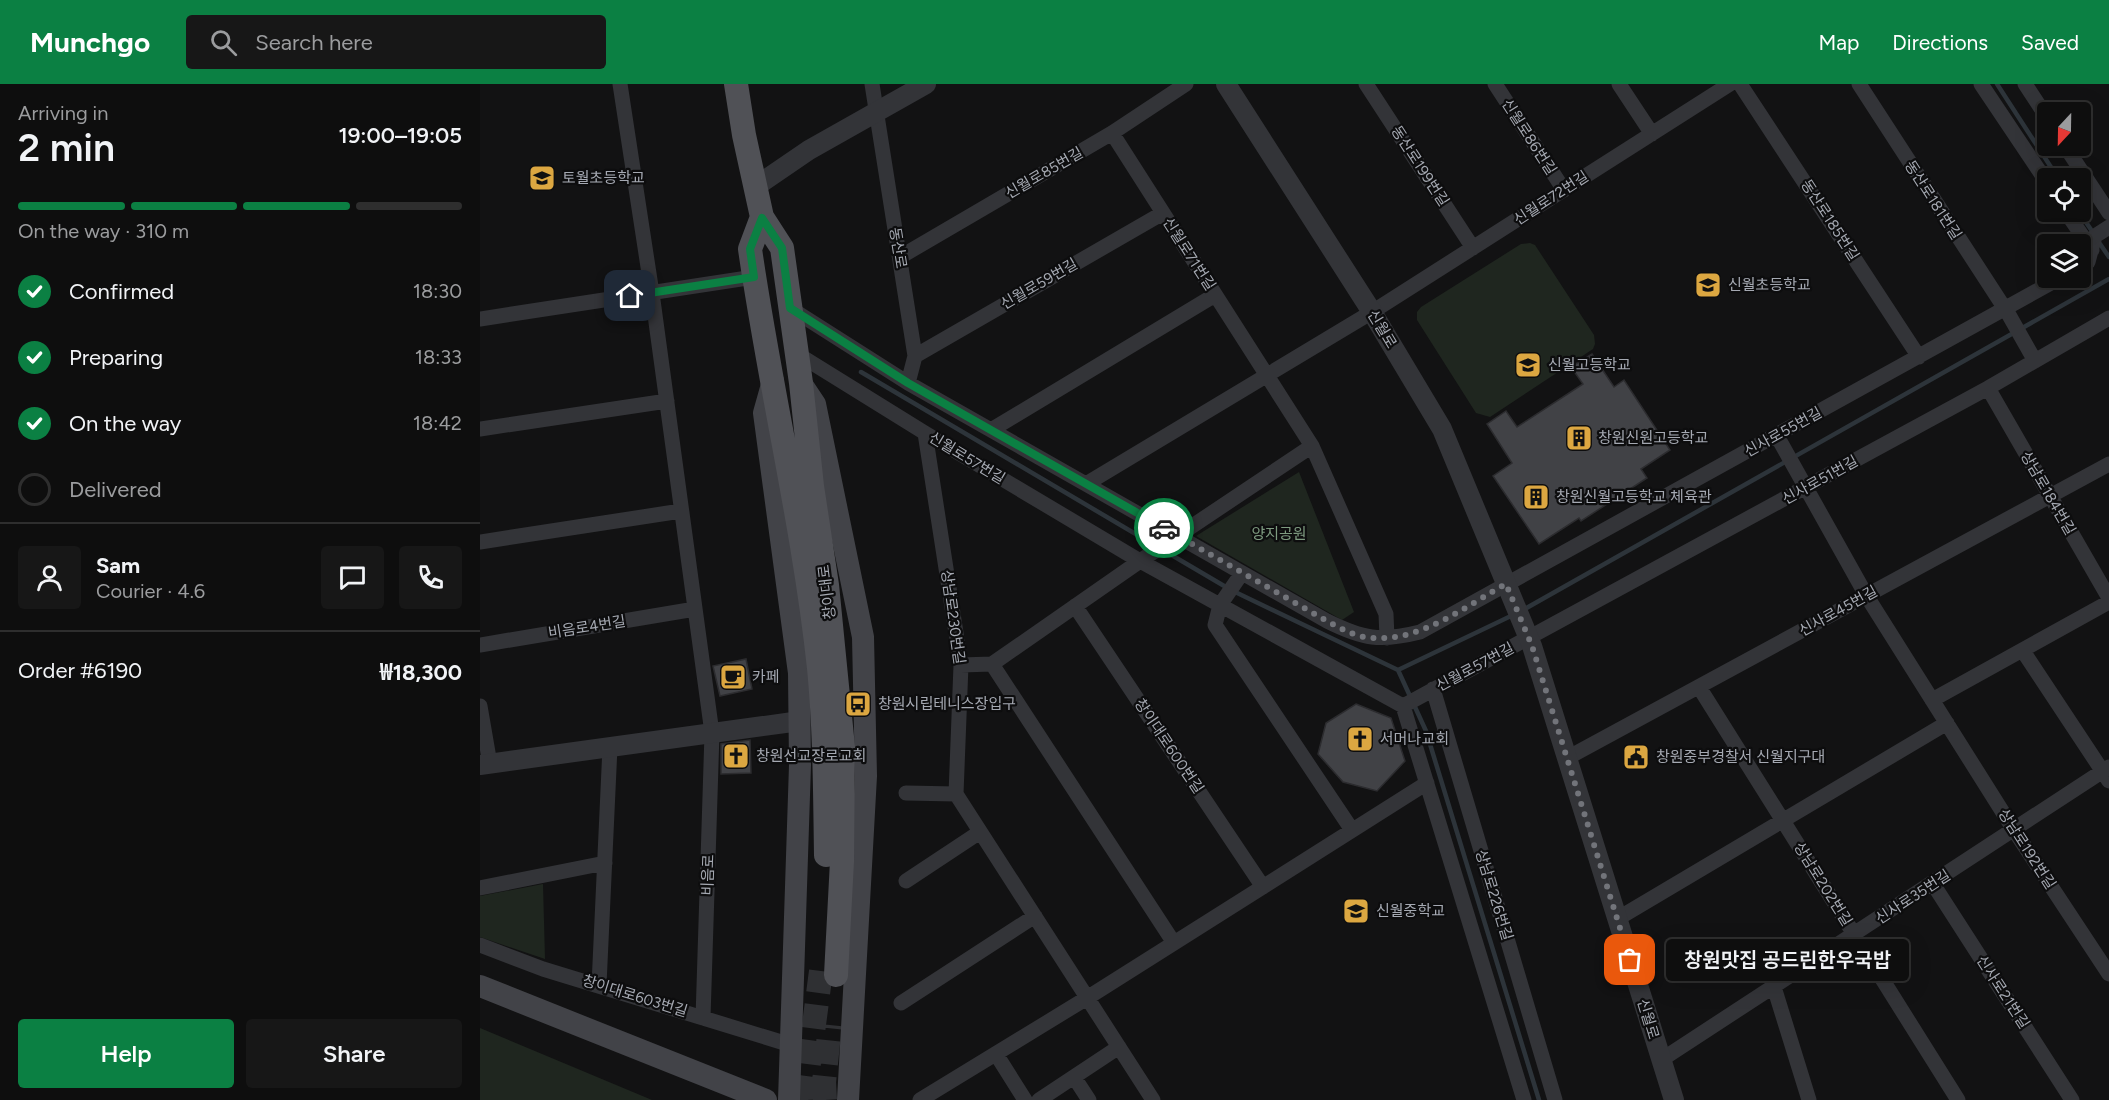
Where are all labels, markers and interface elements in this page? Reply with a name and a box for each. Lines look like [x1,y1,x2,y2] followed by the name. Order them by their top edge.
[186,15,606,69] search box
[30,25,150,59] text: Munchgo
[207,26,240,59] icon: search
[255,29,373,56] text: Search here
[1818,30,1859,55] text: Map
[1892,30,1988,55] text: Directions
[2021,30,2079,55] text: Saved
[1498,96,1560,178] street label: 신월로86번길
[18,101,108,125] text: Arriving in
[2037,102,2091,156] north arrow
[2037,102,2091,288] map controls
[339,122,462,149] text: 19:00–19:05
[1387,122,1453,210] street label: 동산로199번길
[18,124,115,171] text: 2 min
[1002,143,1086,203] street label: 신월로85번길
[1901,157,1965,243] street label: 동산로181번길
[527,163,557,193] school or university icon: 토월초등학교
[1510,167,1592,229] street label: 신월로72번길
[2037,168,2091,222] button: locate
[562,169,645,187] place label: 토월초등학교
[1797,176,1863,264] street label: 동산로185번길
[1159,214,1219,294] street label: 신월로71번길
[18,219,189,243] text: On the way · 310 m
[886,226,910,270] street label: 동산로
[2037,234,2091,288] button: layers
[997,255,1081,313] street label: 신월로59번길
[604,270,655,321] pin
[1693,270,1723,300] school or university icon: 신월초등학교
[18,275,51,308] icon: check
[1728,276,1811,294] place label: 신월초등학교
[69,278,174,305] text: Confirmed
[413,279,462,303] text: 18:30
[613,279,646,312] icon: home
[1364,307,1400,351] street label: 신월로
[18,341,51,374] icon: check
[69,344,163,371] text: Preparing
[415,345,462,369] text: 18:33
[1513,350,1543,380] school or university icon: 신월고등학교
[1548,356,1631,374] place label: 신월고등학교
[1741,403,1825,461] street label: 신사로55번길
[18,407,51,440] icon: check
[69,410,181,437] text: On the way
[413,411,462,435] text: 18:42
[1564,423,1594,453] building icon: 창원신원고등학교
[926,428,1008,488] street label: 신월로57번길
[1598,429,1708,447] place label: 창원신원고등학교
[2017,448,2079,538] street label: 상남로184번길
[1779,452,1861,508] street label: 신사로51번길
[69,476,162,503] text: Delivered
[1521,482,1551,512] building icon: 창원신월고등학교 체육관
[1556,488,1712,506] place label: 창원신월고등학교 체육관
[1134,498,1194,558] courier
[1148,512,1181,545] icon: car
[1251,525,1307,543] park label: 양지공원
[18,546,81,609] button: person
[321,546,384,609] button: chat
[399,546,462,609] button: phone
[96,552,140,579] text: Sam
[815,564,839,620] street label: 창이대로
[937,569,969,665] street label: 상남로230번길
[96,579,205,603] text: Courier · 4.6
[1796,582,1880,640] street label: 신사로45번길
[547,612,627,642] street label: 비음로4번길
[1433,639,1517,695] street label: 신월로57번길
[18,657,142,684] text: Order #6190
[380,659,462,686] text: ₩18,300
[718,662,748,692] cafe icon: 카페
[752,668,780,686] place label: 카페
[843,689,873,719] bus stop icon: 창원시립테니스장입구
[878,695,1016,713] place label: 창원시립테니스장입구
[1131,695,1207,797] street label: 창이대로600번길
[1345,724,1375,754] church icon: 서머나교회
[1380,730,1449,748] place label: 서머나교회
[721,741,751,771] church icon: 창원선교장로교회
[1621,742,1651,772] public building icon: 창원중부경찰서 신월지구대
[756,747,866,765] place label: 창원선교장로교회
[1656,748,1825,766] place label: 창원중부경찰서 신월지구대
[1994,805,2060,893] street label: 상남로192번길
[1790,839,1856,929] street label: 상남로202번길
[1472,847,1516,943] street label: 상남로226번길
[698,854,718,896] street label: 비음로
[1872,866,1954,928] street label: 신사로35번길
[1341,896,1371,926] school or university icon: 신월중학교
[1376,902,1445,920] place label: 신월중학교
[1604,934,1655,985] pin
[1666,939,1909,981] callout: 창원맛집 공드린한우국밥
[1613,943,1646,976] icon: bag
[1684,948,1891,972] text: 창원맛집 공드린한우국밥
[1973,952,2033,1032] street label: 신사로21번길
[580,971,690,1021] street label: 창이대로603번길
[1633,997,1663,1041] street label: 신월로
[18,1019,234,1088] button: Help
[246,1019,462,1088] button: Share

